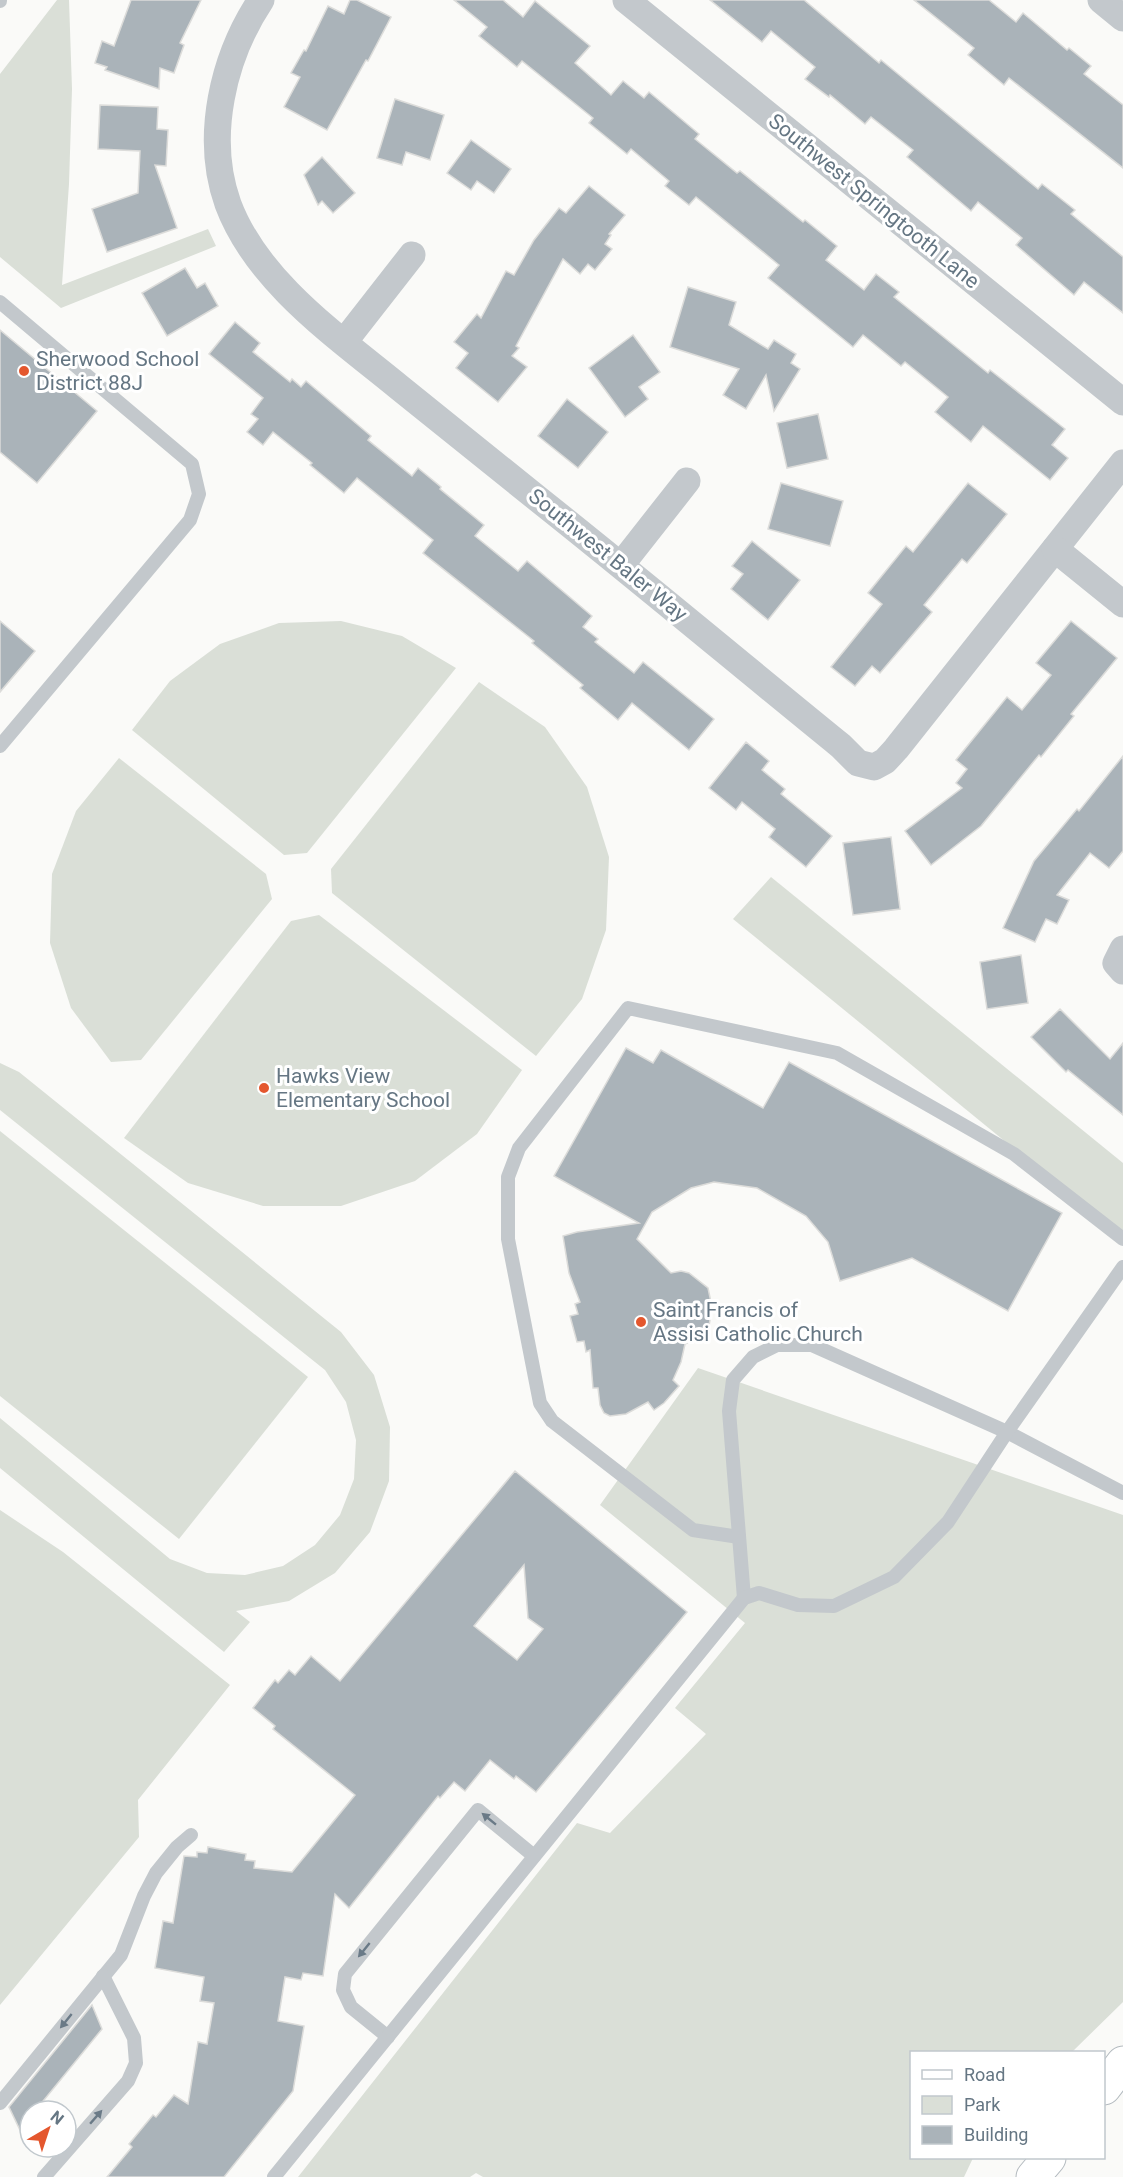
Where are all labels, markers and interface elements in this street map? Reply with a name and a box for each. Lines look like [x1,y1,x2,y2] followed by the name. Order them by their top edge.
[764,109,984,293] street label: Southwest Springtooth Lane
[36,347,199,395] place label: Sherwood School District 88J
[17,364,31,378] marker: Sherwood School District 88J
[524,484,692,626] street label: Southwest Baler Way
[276,1064,450,1112] place label: Hawks View Elementary School
[257,1081,271,1095] marker: Hawks View Elementary School
[653,1298,863,1346] place label: Saint Francis of Assisi Catholic Church
[634,1315,648,1329] marker: Saint Francis of Assisi Catholic Church
[481,1812,497,1825] one-way arrow
[358,1942,371,1957] one-way arrow
[60,2013,73,2029] one-way arrow
[910,2051,1105,2159] legend
[964,2064,1005,2085] text: Road
[964,2094,1001,2115] text: Park
[18,2099,78,2159] north arrow
[47,2107,67,2129] text: N
[89,2110,102,2125] one-way arrow
[964,2124,1028,2145] text: Building

